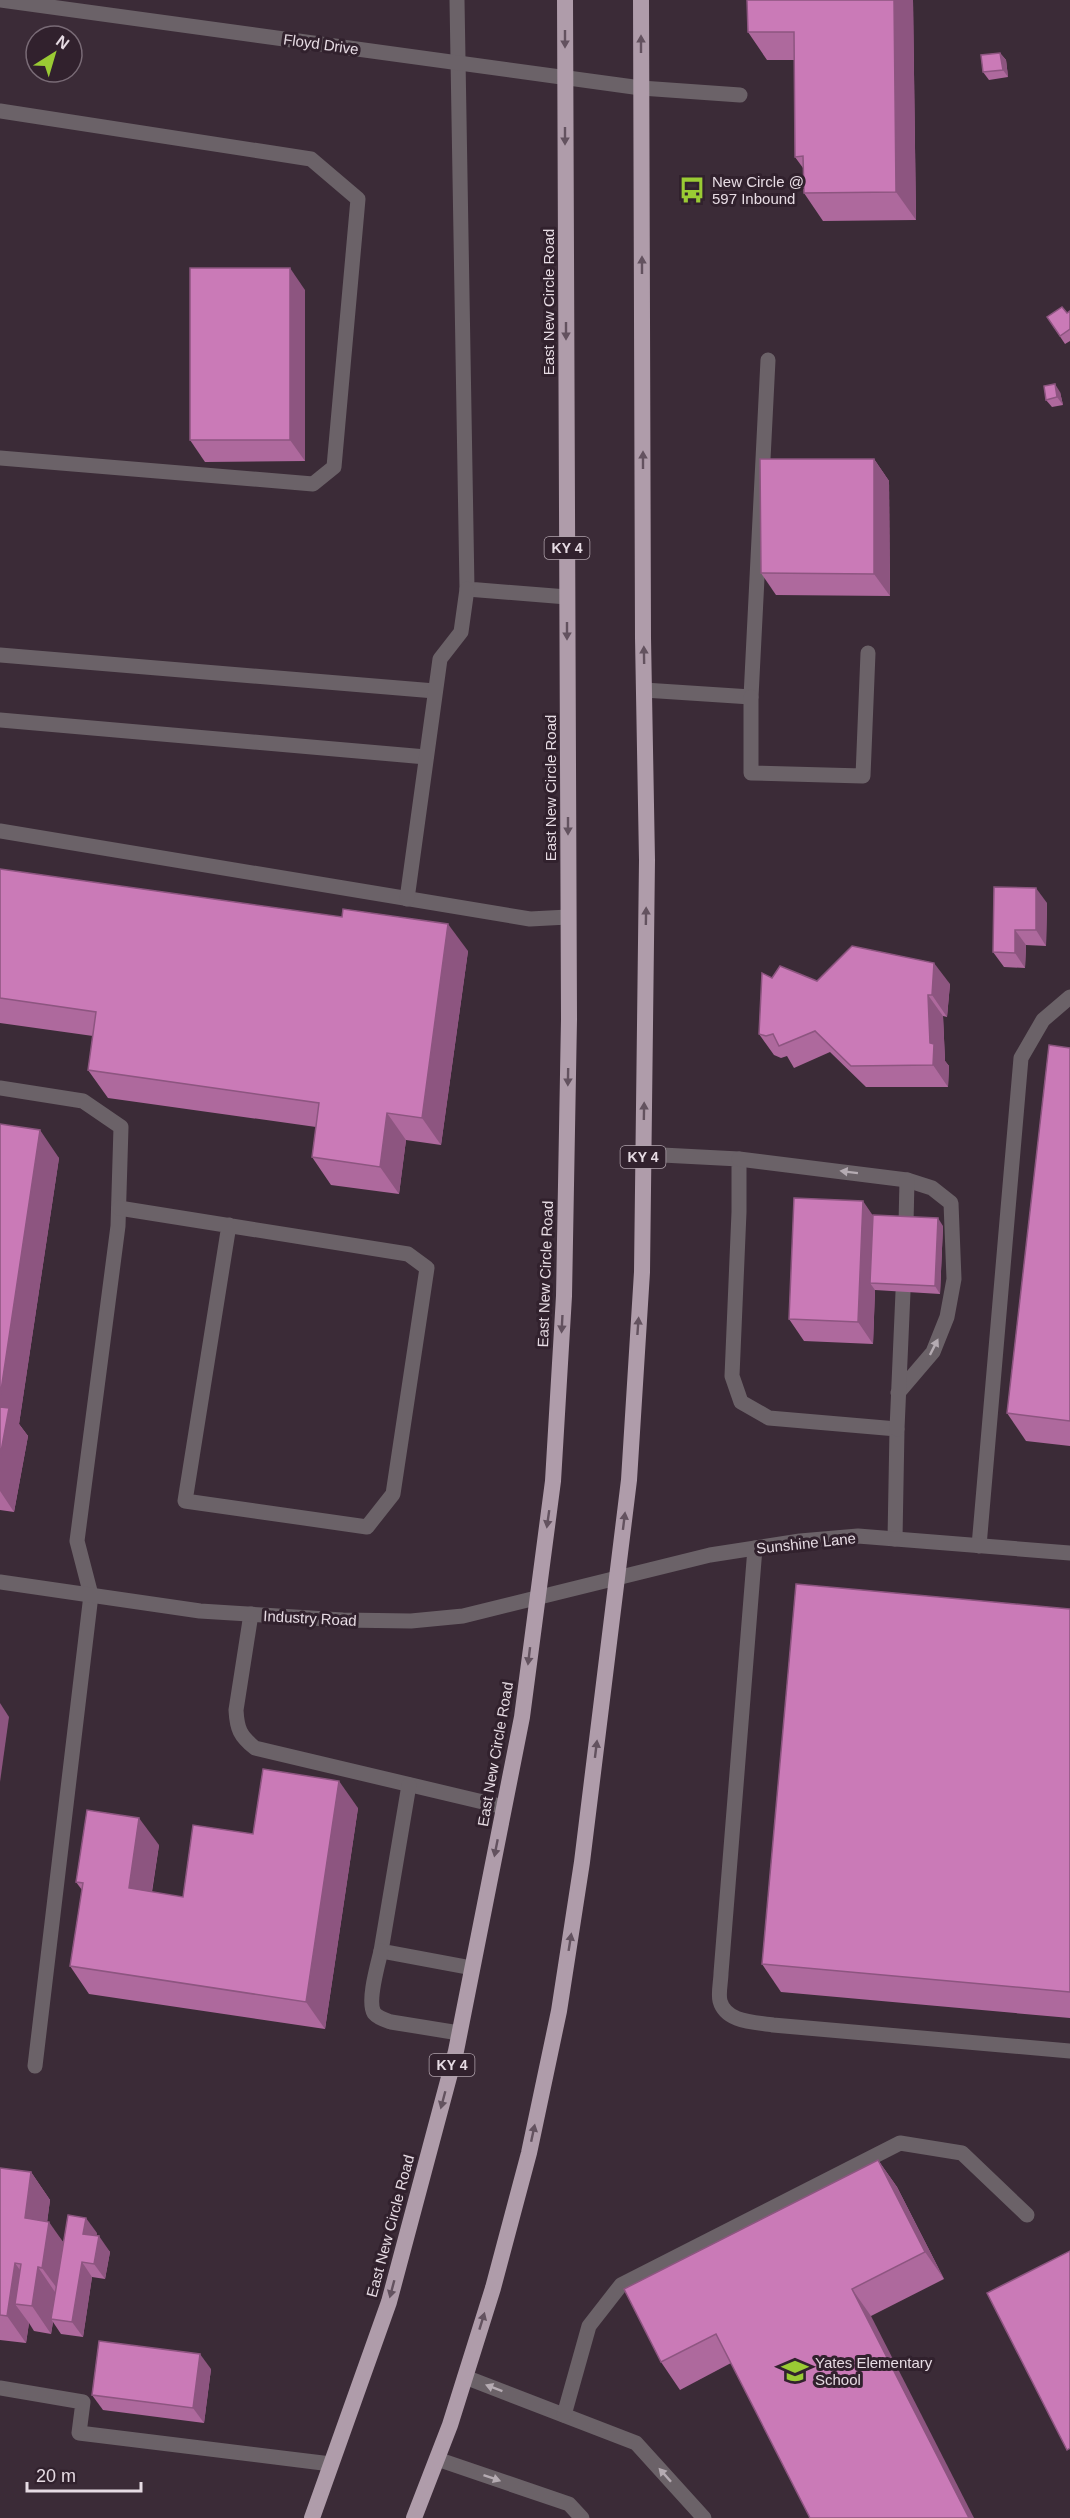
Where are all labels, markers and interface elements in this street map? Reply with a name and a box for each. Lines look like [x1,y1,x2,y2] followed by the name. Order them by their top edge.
[24,24,84,84] north arrow
[560,29,570,48] one-way arrow
[282,30,360,58] street label: Floyd Drive
[53,32,72,53] text: N
[636,34,646,53] one-way arrow
[560,126,570,145] one-way arrow
[712,173,804,207] place label: New Circle @ 597 Inbound
[677,175,707,205] bus stop icon: New Circle @ 597 Inbound
[540,229,557,375] street label: East New Circle Road
[637,256,647,275] one-way arrow
[561,321,571,340] one-way arrow
[638,451,647,470] one-way arrow
[544,537,590,559] road number: KY 4
[562,621,572,640] one-way arrow
[639,646,648,665] one-way arrow
[542,715,559,861] street label: East New Circle Road
[563,816,573,835] one-way arrow
[641,906,651,925] one-way arrow
[563,1068,573,1087] one-way arrow
[639,1101,648,1120] one-way arrow
[620,1146,666,1168] road number: KY 4
[840,1168,859,1177] one-way arrow
[534,1200,556,1348] street label: East New Circle Road
[558,1315,567,1334] one-way arrow
[634,1317,643,1336] one-way arrow
[929,1338,939,1355] one-way arrow
[543,1509,552,1528] one-way arrow
[619,1511,629,1530] one-way arrow
[755,1529,857,1557] street label: Sunshine Lane
[263,1607,357,1629] street label: Industry Road
[524,1646,534,1665] one-way arrow
[474,1680,516,1828] street label: East New Circle Road
[591,1739,601,1758] one-way arrow
[491,1838,500,1857] one-way arrow
[566,1932,575,1951] one-way arrow
[430,2054,474,2076] road number: KY 4
[437,2091,447,2109] one-way arrow
[529,2124,539,2143] one-way arrow
[363,2153,417,2299] street label: East New Circle Road
[387,2279,397,2298] one-way arrow
[478,2312,487,2330] one-way arrow
[815,2354,933,2388] place label: Yates Elementary School
[780,2356,810,2386] school or university icon: Yates Elementary School
[484,2383,502,2393] one-way arrow
[27,2455,141,2493] scale bar
[36,2466,76,2486] text: 20 m
[658,2468,672,2482] one-way arrow
[483,2473,501,2483] one-way arrow

